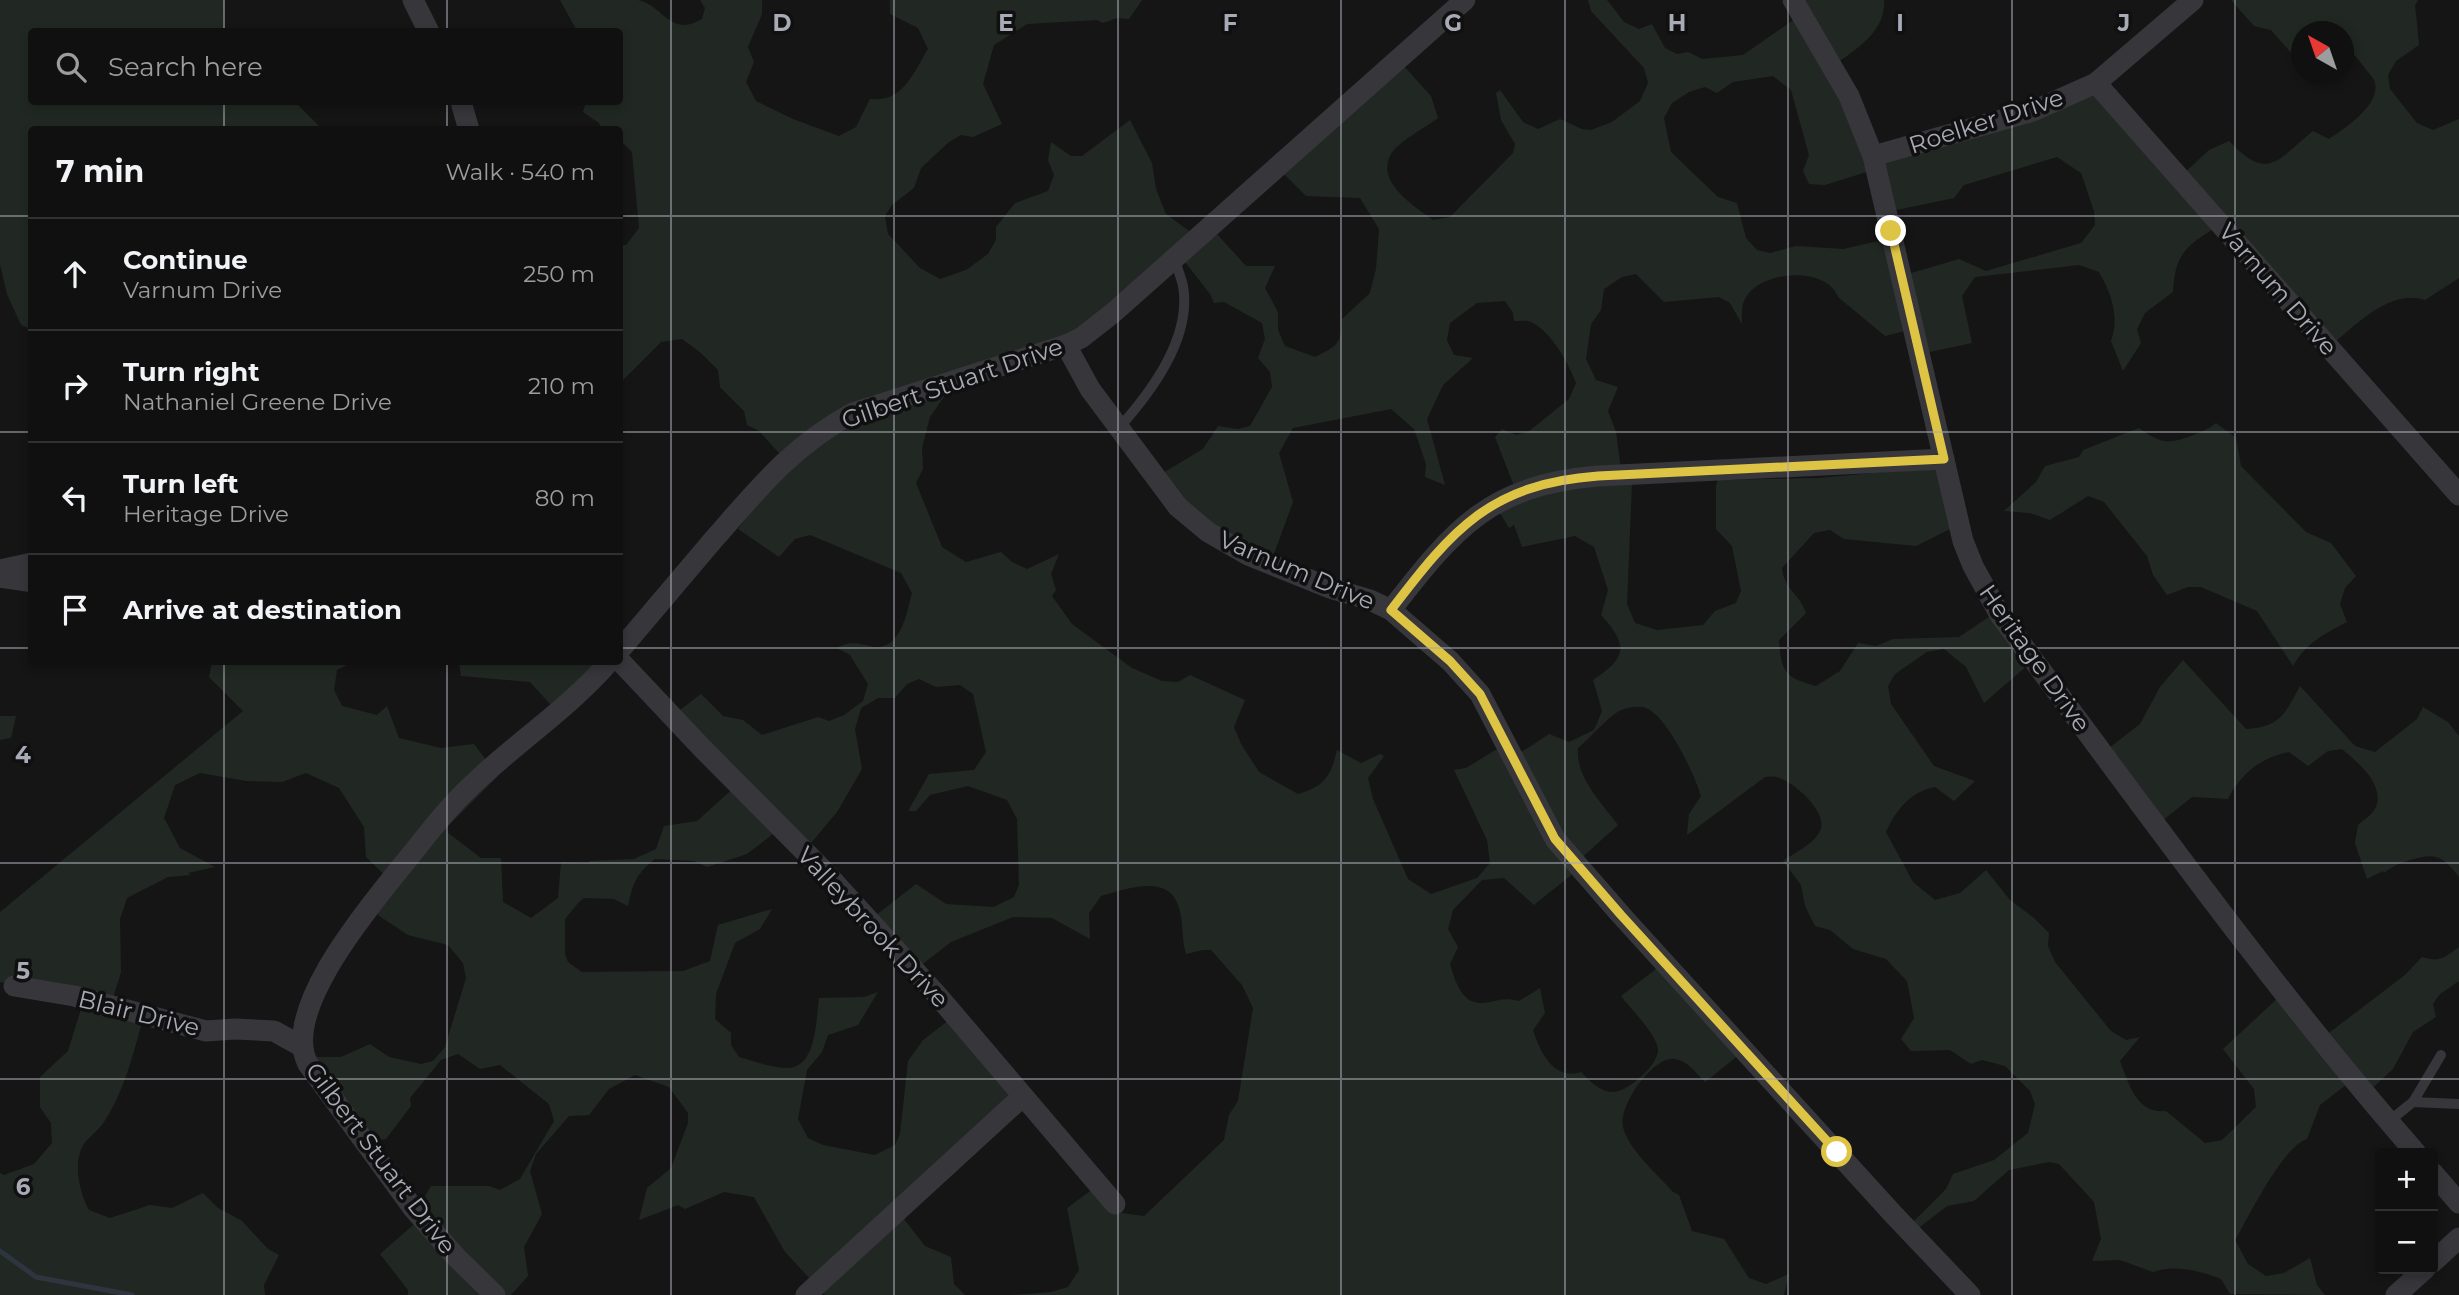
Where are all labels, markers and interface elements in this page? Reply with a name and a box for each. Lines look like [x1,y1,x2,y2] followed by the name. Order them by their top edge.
[773,9,792,37] text: D
[998,9,1014,37] text: E
[1223,9,1238,37] text: F
[1444,9,1462,37] text: G
[1668,9,1686,37] text: H
[1896,9,1904,37] text: I
[2117,9,2130,37] text: J
[2291,21,2354,84] north arrow
[28,28,623,105] search box
[52,48,90,86] icon: search
[108,51,263,83] text: Search here
[1905,82,2067,160] street label: Roelker Drive
[56,153,144,190] text: 7 min
[445,158,595,186] text: Walk · 540 m
[1875,215,1906,246] route end
[2213,217,2343,361] street label: Varnum Drive
[123,244,248,276] text: Continue
[56,255,94,293] icon: ahead
[523,260,595,288] text: 250 m
[123,276,282,304] text: Varnum Drive
[838,332,1066,434] street label: Gilbert Stuart Drive
[123,356,259,388] text: Turn right
[56,367,94,405] icon: right
[528,372,595,400] text: 210 m
[123,388,392,416] text: Nathaniel Greene Drive
[123,468,239,500] text: Turn left
[56,479,94,517] icon: left
[535,484,595,512] text: 80 m
[123,500,289,528] text: Heritage Drive
[1215,524,1379,616] street label: Varnum Drive
[1973,579,2097,737] street label: Heritage Drive
[56,591,94,629] icon: arrive
[123,594,402,626] text: Arrive at destination
[15,741,31,769] text: 4
[791,841,955,1013] street label: Valleybrook Drive
[16,957,30,985] text: 5
[75,984,203,1042] street label: Blair Drive
[300,1057,462,1259] street label: Gilbert Stuart Drive
[1821,1136,1852,1167] route start
[2375,1148,2438,1274] map controls
[2375,1148,2438,1211] button: +
[16,1173,31,1201] text: 6
[2375,1211,2438,1274] button: −

